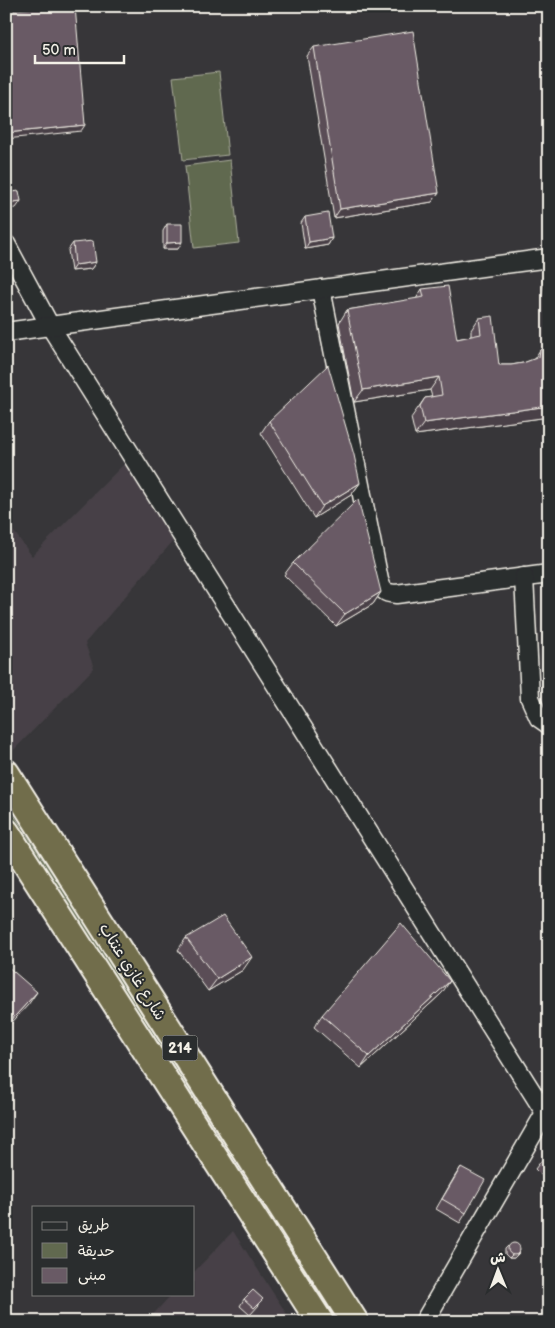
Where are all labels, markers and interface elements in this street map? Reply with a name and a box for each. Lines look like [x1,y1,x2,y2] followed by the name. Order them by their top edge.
[35,32,124,64] scale bar
[42,41,76,60] text: 50 m
[94,920,170,1025] street label: شارع غازي عنتاب
[162,1036,198,1060] road number: 214
[32,1206,195,1296] legend
[78,1216,110,1235] text: طريق
[78,1242,115,1261] text: حديقة
[472,1246,522,1296] north arrow
[490,1249,506,1266] text: ش
[78,1266,106,1285] text: مبنى

